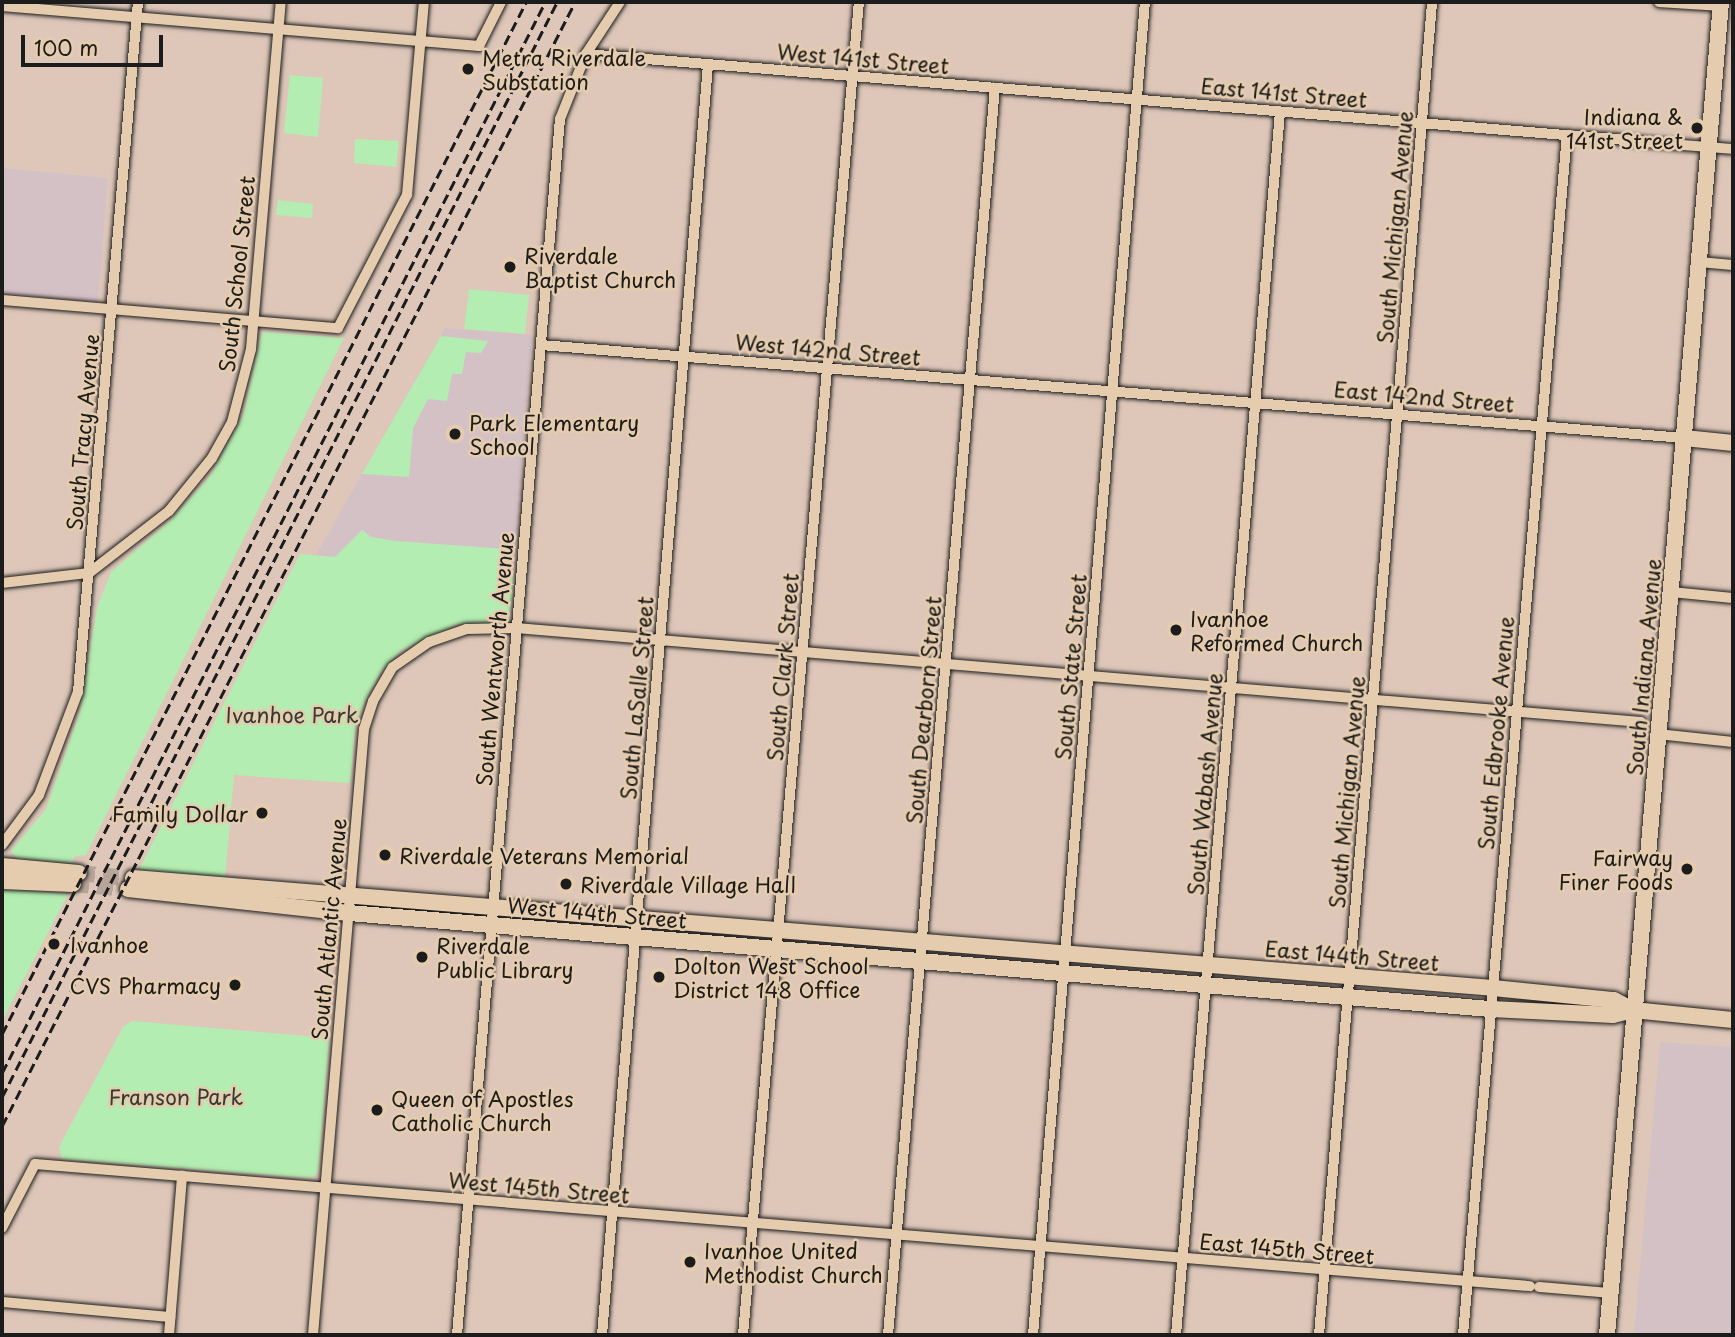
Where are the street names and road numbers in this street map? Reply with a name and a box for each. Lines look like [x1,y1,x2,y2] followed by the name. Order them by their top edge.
[774,38,952,78] street label: West 141st Street
[1198,72,1370,112] street label: East 141st Street
[1371,109,1417,345] street label: South Michigan Avenue
[213,173,259,375] street label: South School Street
[734,328,922,370] street label: West 142nd Street
[61,331,103,533] street label: South Tracy Avenue
[1333,376,1515,416] street label: East 142nd Street
[470,530,518,788] street label: South Wentworth Avenue
[1621,556,1665,778] street label: South Indiana Avenue
[761,571,803,763] street label: South Clark Street
[1049,572,1091,762] street label: South State Street
[614,593,658,803] street label: South LaSalle Street
[900,595,946,825] street label: South Dearborn Street
[1472,614,1518,852] street label: South Edbrooke Avenue
[1182,670,1226,898] street label: South Wabash Avenue
[1323,674,1369,910] street label: South Michigan Avenue
[306,816,350,1042] street label: South Atlantic Avenue
[505,892,689,932] street label: West 144th Street
[1263,935,1441,975] street label: East 144th Street
[447,1167,631,1207] street label: West 145th Street
[1198,1228,1376,1268] street label: East 145th Street

